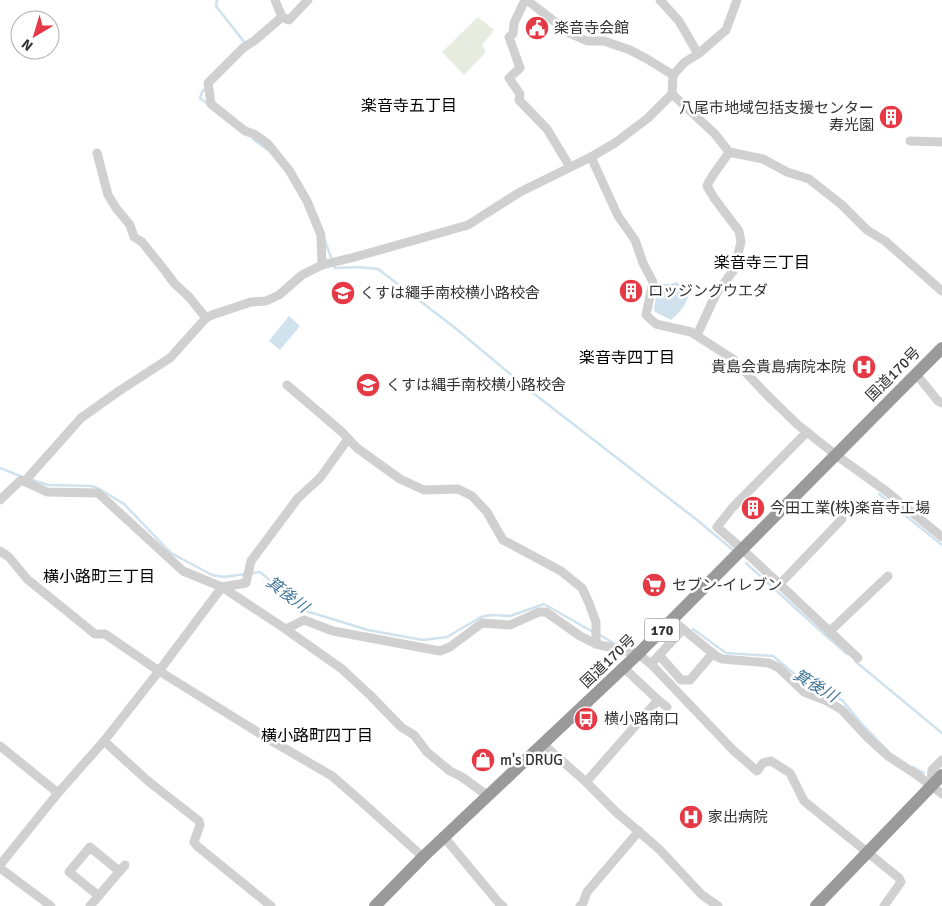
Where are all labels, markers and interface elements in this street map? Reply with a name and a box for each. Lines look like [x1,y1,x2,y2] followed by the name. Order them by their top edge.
[10,10,60,60] north arrow
[524,15,550,41] public building icon: 楽音寺会館
[554,19,629,37] place label: 楽音寺会館
[18,35,36,55] text: N
[361,96,457,116] district label: 楽音寺五丁目
[679,99,874,134] place label: 八尾市地域包括支援センター 寿光園
[878,104,904,130] building icon: 八尾市地域包括支援センター 寿光園
[714,253,810,273] district label: 楽音寺三丁目
[618,278,644,304] building icon: ロッジングウエダ
[330,280,356,306] school or university icon: くすは繩手南校横小路校舎
[648,282,768,300] place label: ロッジングウエダ
[360,284,540,302] place label: くすは繩手南校横小路校舎
[862,343,924,405] street label: 国道170号
[579,348,675,368] district label: 楽音寺四丁目
[851,354,877,380] hospital icon: 貴島会貴島病院本院
[711,358,846,376] place label: 貴島会貴島病院本院
[355,372,381,398] school or university icon: くすは縄手南校横小路校舎
[386,376,566,394] place label: くすは縄手南校横小路校舎
[740,495,766,521] building icon: 今田工業(株)楽音寺工場
[770,499,930,517] place label: 今田工業(株)楽音寺工場
[43,567,155,587] district label: 横小路町三丁目
[262,572,314,618] water label: 箕後川
[641,572,667,598] supermarket icon: セブン-イレブン
[672,576,782,594] place label: セブン-イレブン
[644,618,680,642] road number: 170
[577,630,639,692] street label: 国道170号
[790,665,843,708] water label: 箕後川
[573,706,599,732] bus stop icon: 横小路南口
[604,710,679,728] place label: 横小路南口
[261,726,373,746] district label: 横小路町四丁目
[470,747,496,773] shop icon: m's DRUG
[500,751,563,769] place label: m's DRUG
[678,804,704,830] hospital icon: 家出病院
[708,808,768,826] place label: 家出病院

